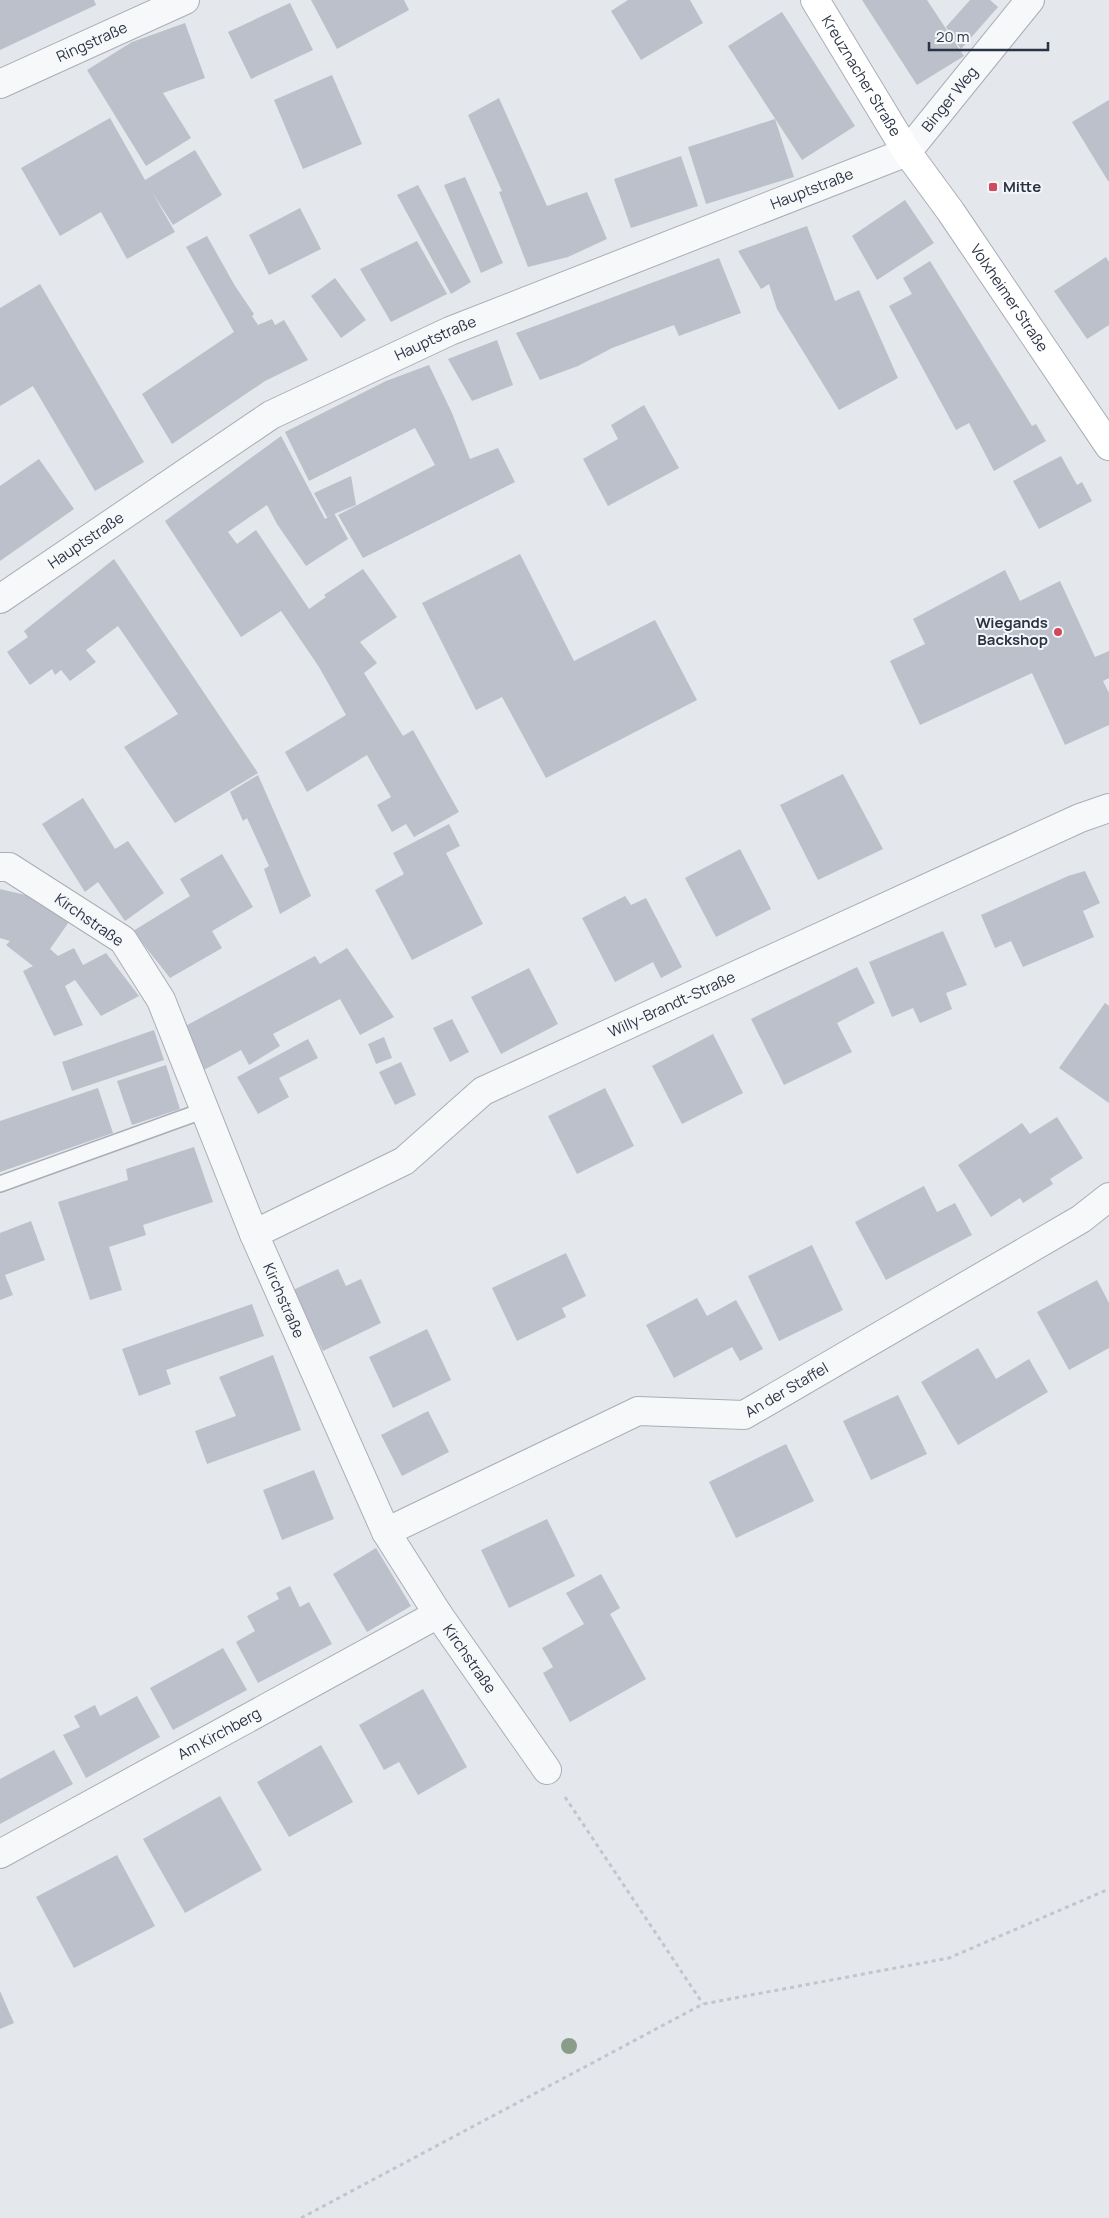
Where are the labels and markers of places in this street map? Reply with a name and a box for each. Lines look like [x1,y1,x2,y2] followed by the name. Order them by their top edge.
[1003,176,1041,197] place label: Mitte
[987,181,999,193] marker: Mitte
[976,612,1048,650] place label: Wiegands Backshop
[1052,626,1064,638] marker: Wiegands Backshop

